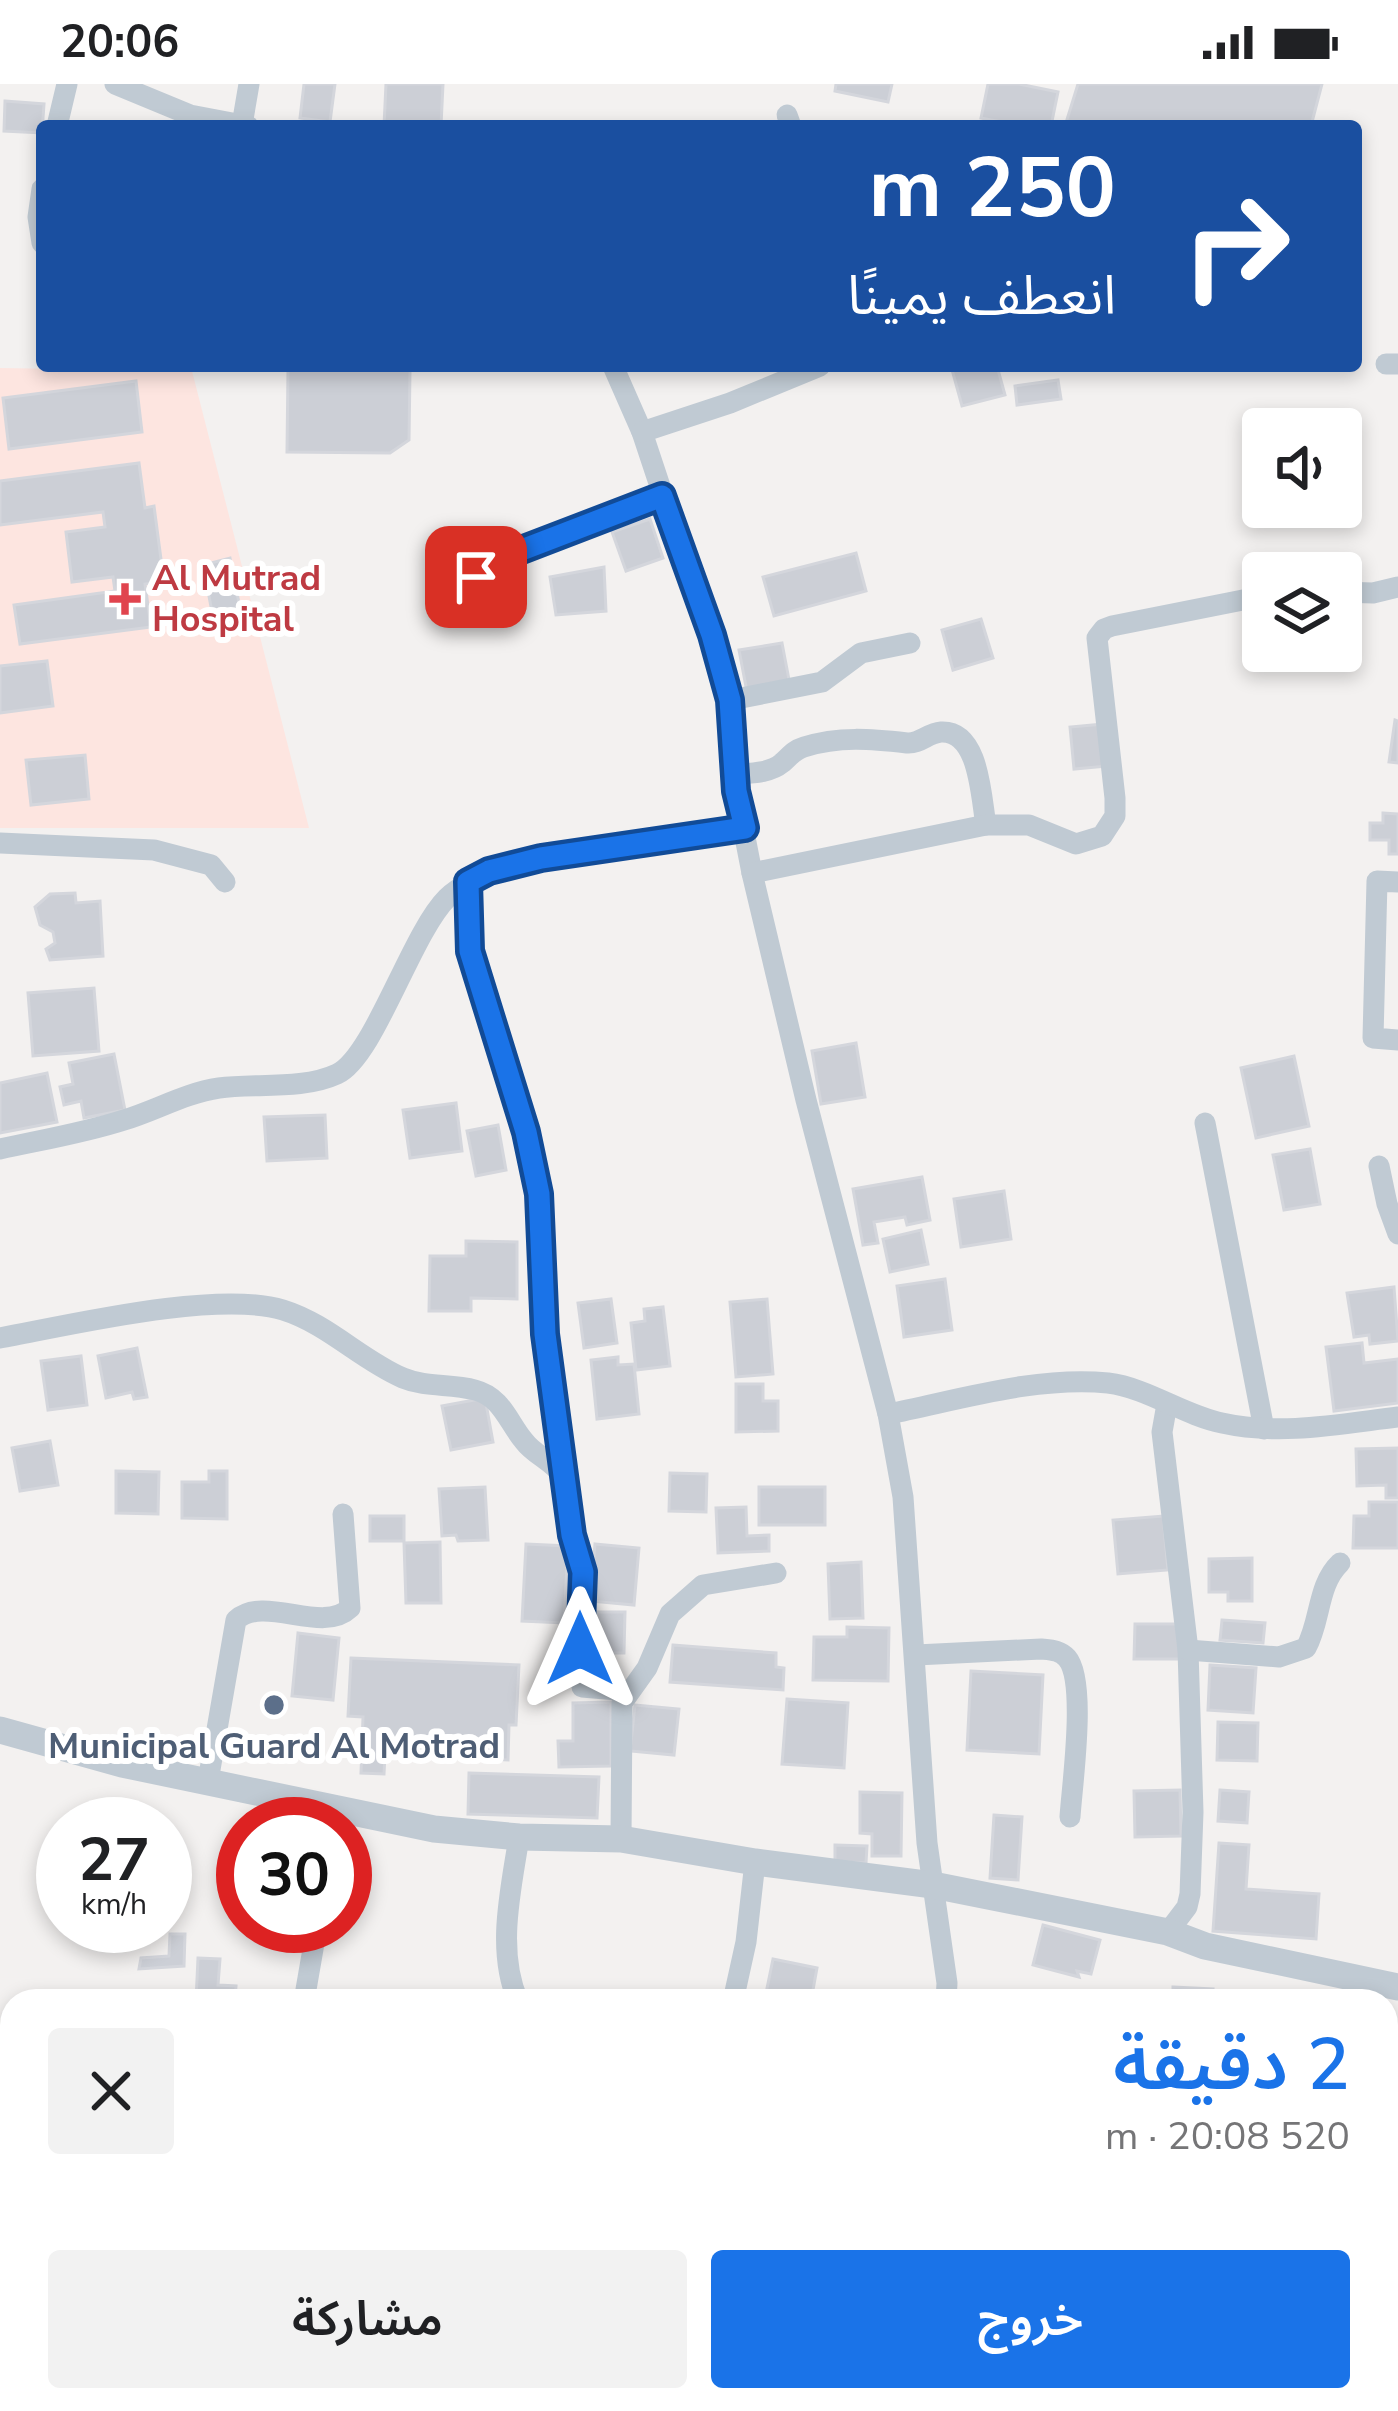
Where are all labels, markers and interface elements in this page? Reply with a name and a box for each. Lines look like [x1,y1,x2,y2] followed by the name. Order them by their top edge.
[60,12,179,73] text: 20:06
[868,131,1116,246] text: 250 m
[1158,168,1314,324] icon: right
[847,259,1116,333] text: انعطف يمينًا
[1242,408,1362,672] map controls
[1242,408,1362,528] button: sound
[425,526,527,628] pin
[443,544,509,610] icon: arrive
[1242,552,1362,672] button: layers
[152,554,321,644] place label: Al Mutrad Hospital
[109,583,141,615] marker: Al Mutrad Hospital
[517,1586,643,1712] position arrow
[261,1692,287,1718] marker: Municipal Guard Al Motrad
[48,1722,500,1771] place label: Municipal Guard Al Motrad
[216,1797,372,1953] speed limit sign: 30
[78,1819,150,1901] text: 27
[81,1884,147,1925] text: km/h
[1113,2016,1350,2114] text: 2 دقيقة
[48,2028,174,2154] button: close
[1105,2110,1350,2163] text: 520 m · 20:08
[48,2250,687,2388] button: مشاركة
[711,2250,1350,2388] button: خروج

